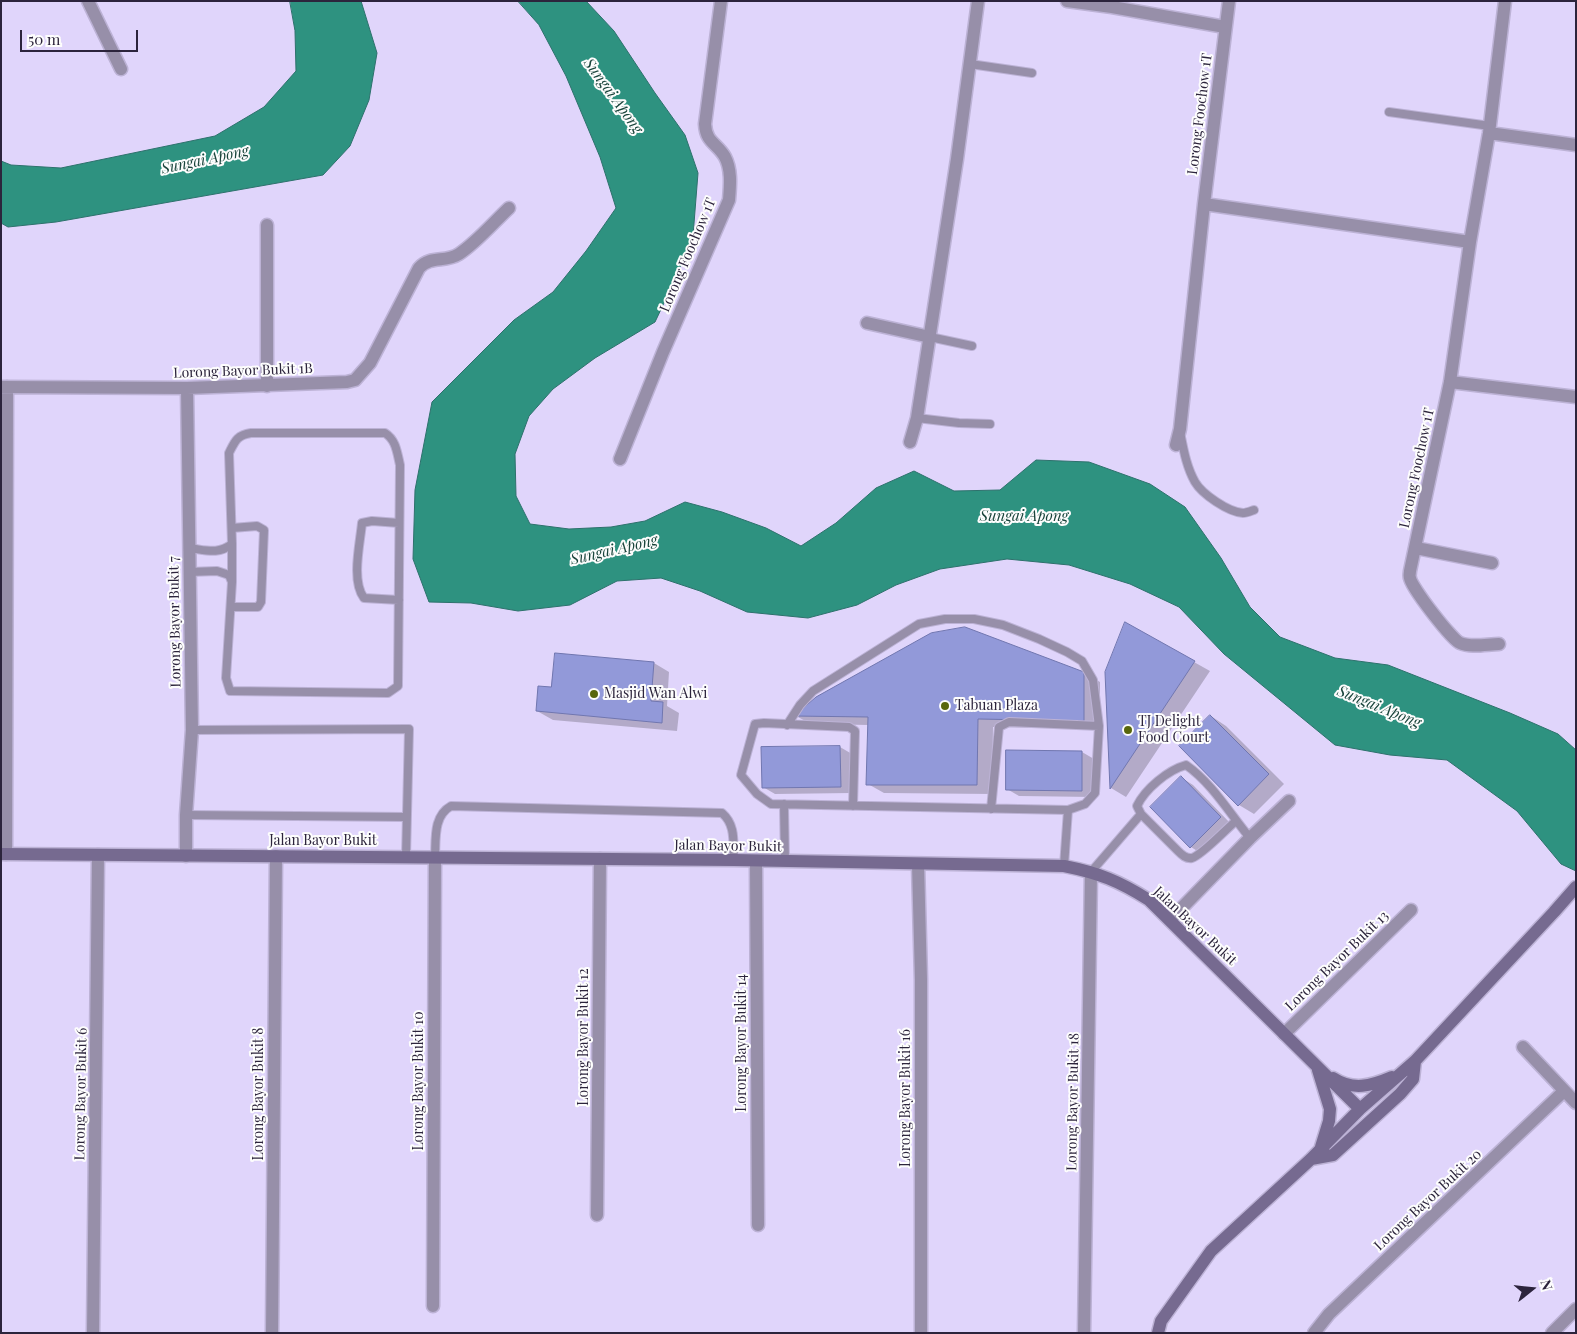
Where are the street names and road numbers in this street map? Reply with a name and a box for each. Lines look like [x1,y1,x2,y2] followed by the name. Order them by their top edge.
[1184,52,1216,176] street label: Lorong Foochow 1T
[656,195,720,315] street label: Lorong Foochow 1T
[173,360,313,382] street label: Lorong Bayor Bukit 1B
[1396,406,1438,530] street label: Lorong Foochow 1T
[165,556,185,688] street label: Lorong Bayor Bukit 7
[269,833,377,849] street label: Jalan Bayor Bukit
[674,837,782,855] street label: Jalan Bayor Bukit
[1150,883,1240,969] street label: Jalan Bayor Bukit
[1282,907,1392,1015] street label: Lorong Bayor Bukit 13
[576,968,592,1106] street label: Lorong Bayor Bukit 12
[734,974,750,1112] street label: Lorong Bayor Bukit 14
[411,1011,427,1151] street label: Lorong Bayor Bukit 10
[71,1027,91,1161] street label: Lorong Bayor Bukit 6
[251,1028,267,1160] street label: Lorong Bayor Bukit 8
[898,1029,914,1167] street label: Lorong Bayor Bukit 16
[1063,1033,1083,1171] street label: Lorong Bayor Bukit 18
[1371,1146,1485,1254] street label: Lorong Bayor Bukit 20

